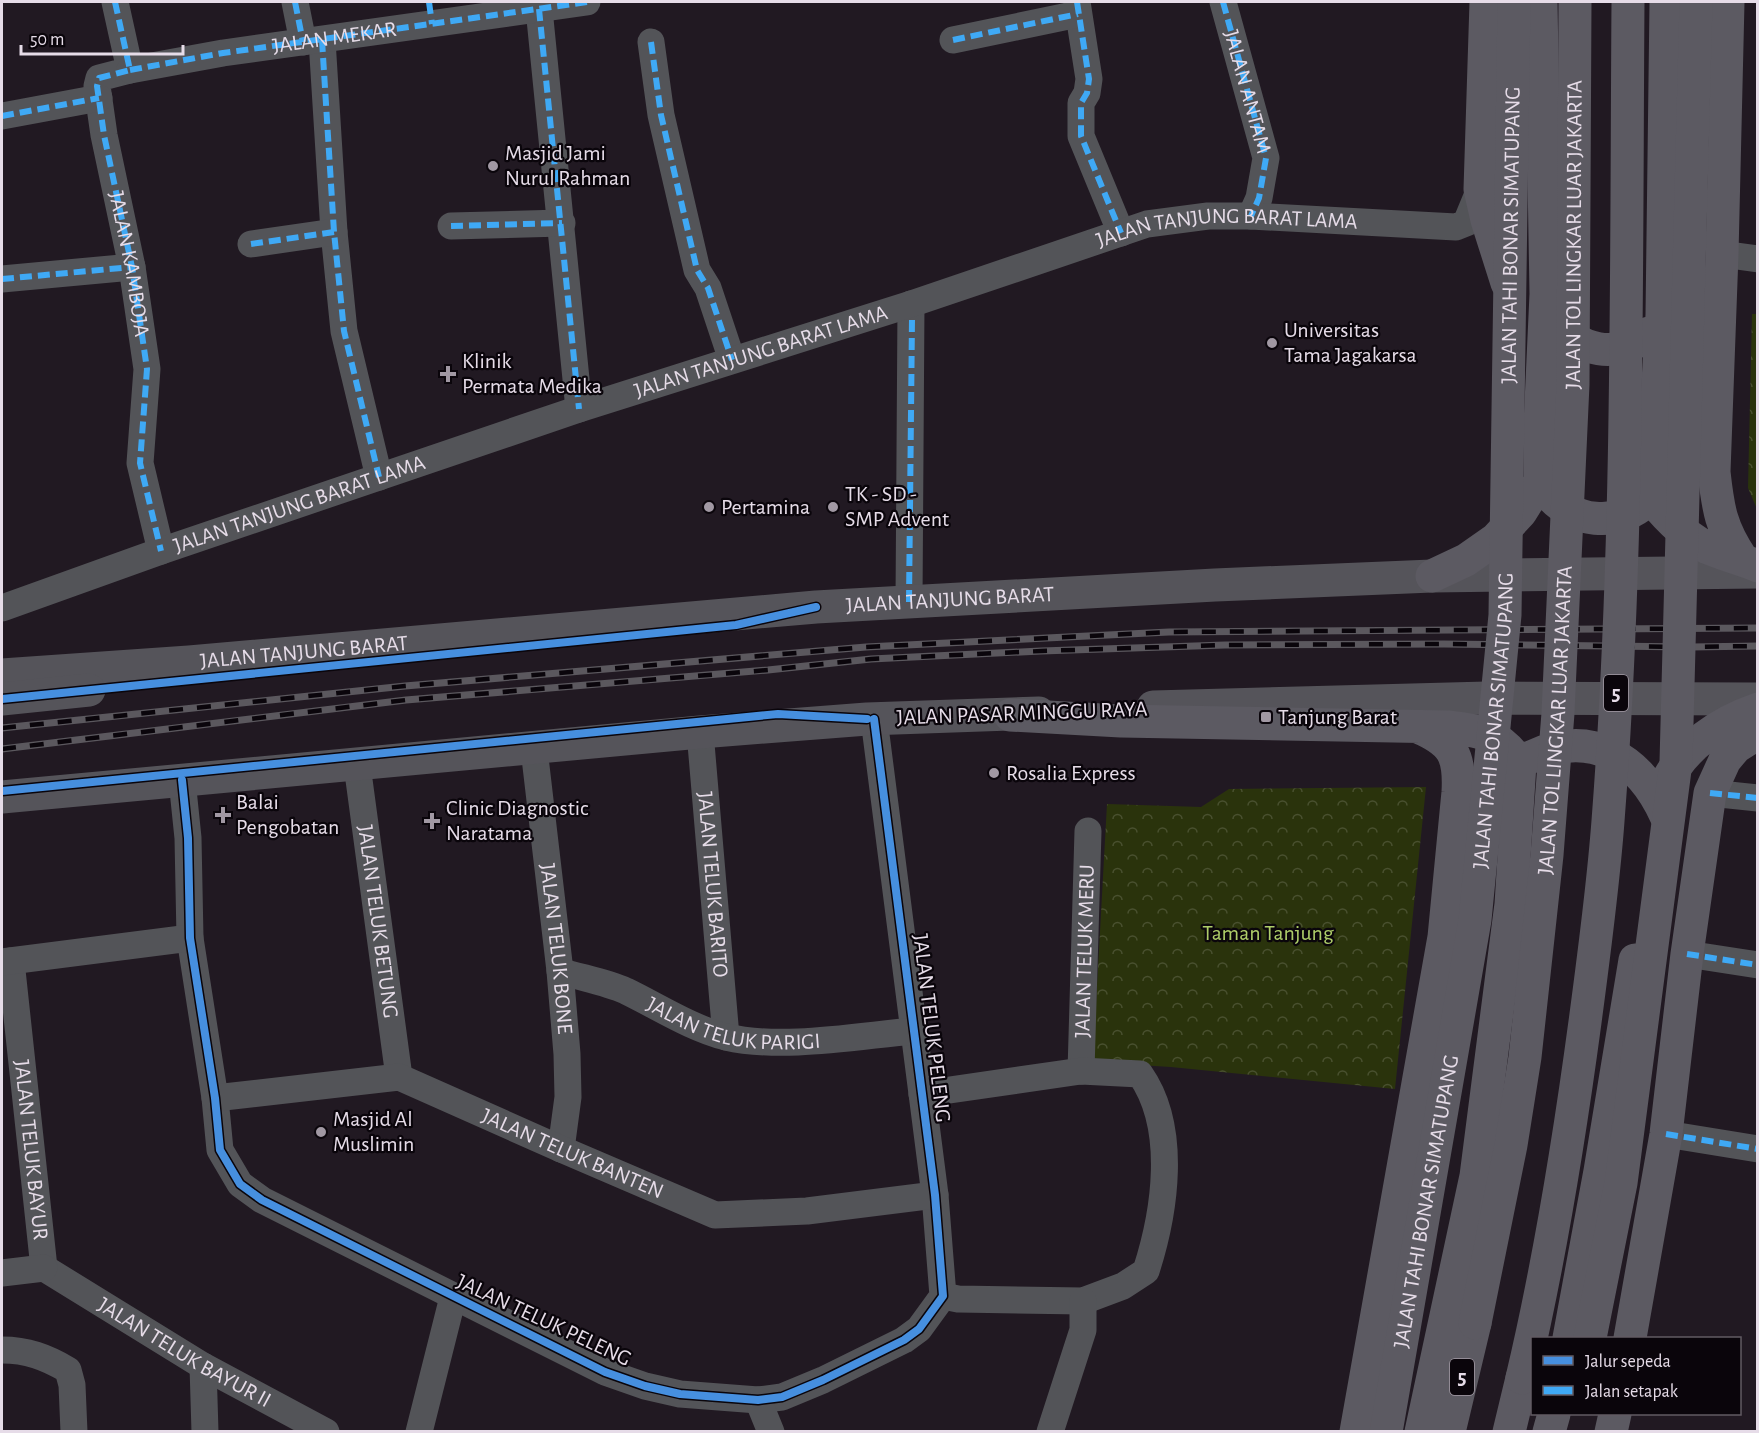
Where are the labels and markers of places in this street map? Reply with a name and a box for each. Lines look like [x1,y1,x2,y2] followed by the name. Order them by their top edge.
[505,142,630,189] place label: Masjid Jami Nurul Rahman
[486,159,500,173] marker: Masjid Jami Nurul Rahman
[1284,319,1417,366] place label: Universitas Tama Jagakarsa
[1265,336,1279,350] marker: Universitas Tama Jagakarsa
[462,350,602,397] place label: Klinik Permata Medika
[439,365,457,383] marker: Klinik Permata Medika
[845,483,949,530] place label: TK - SD - SMP Advent
[721,496,810,518] place label: Pertamina
[702,500,716,514] marker: Pertamina
[826,500,840,514] marker: TK - SD - SMP Advent
[1278,706,1397,728] place label: Tanjung Barat
[1259,710,1273,724] marker: Tanjung Barat
[1006,762,1136,784] place label: Rosalia Express
[987,766,1001,780] marker: Rosalia Express
[236,791,339,838] place label: Balai Pengobatan
[446,797,589,844] place label: Clinic Diagnostic Naratama
[214,806,232,824] marker: Balai Pengobatan
[423,812,441,830] marker: Clinic Diagnostic Naratama
[333,1108,414,1155] place label: Masjid Al Muslimin
[314,1125,328,1139] marker: Masjid Al Muslimin

